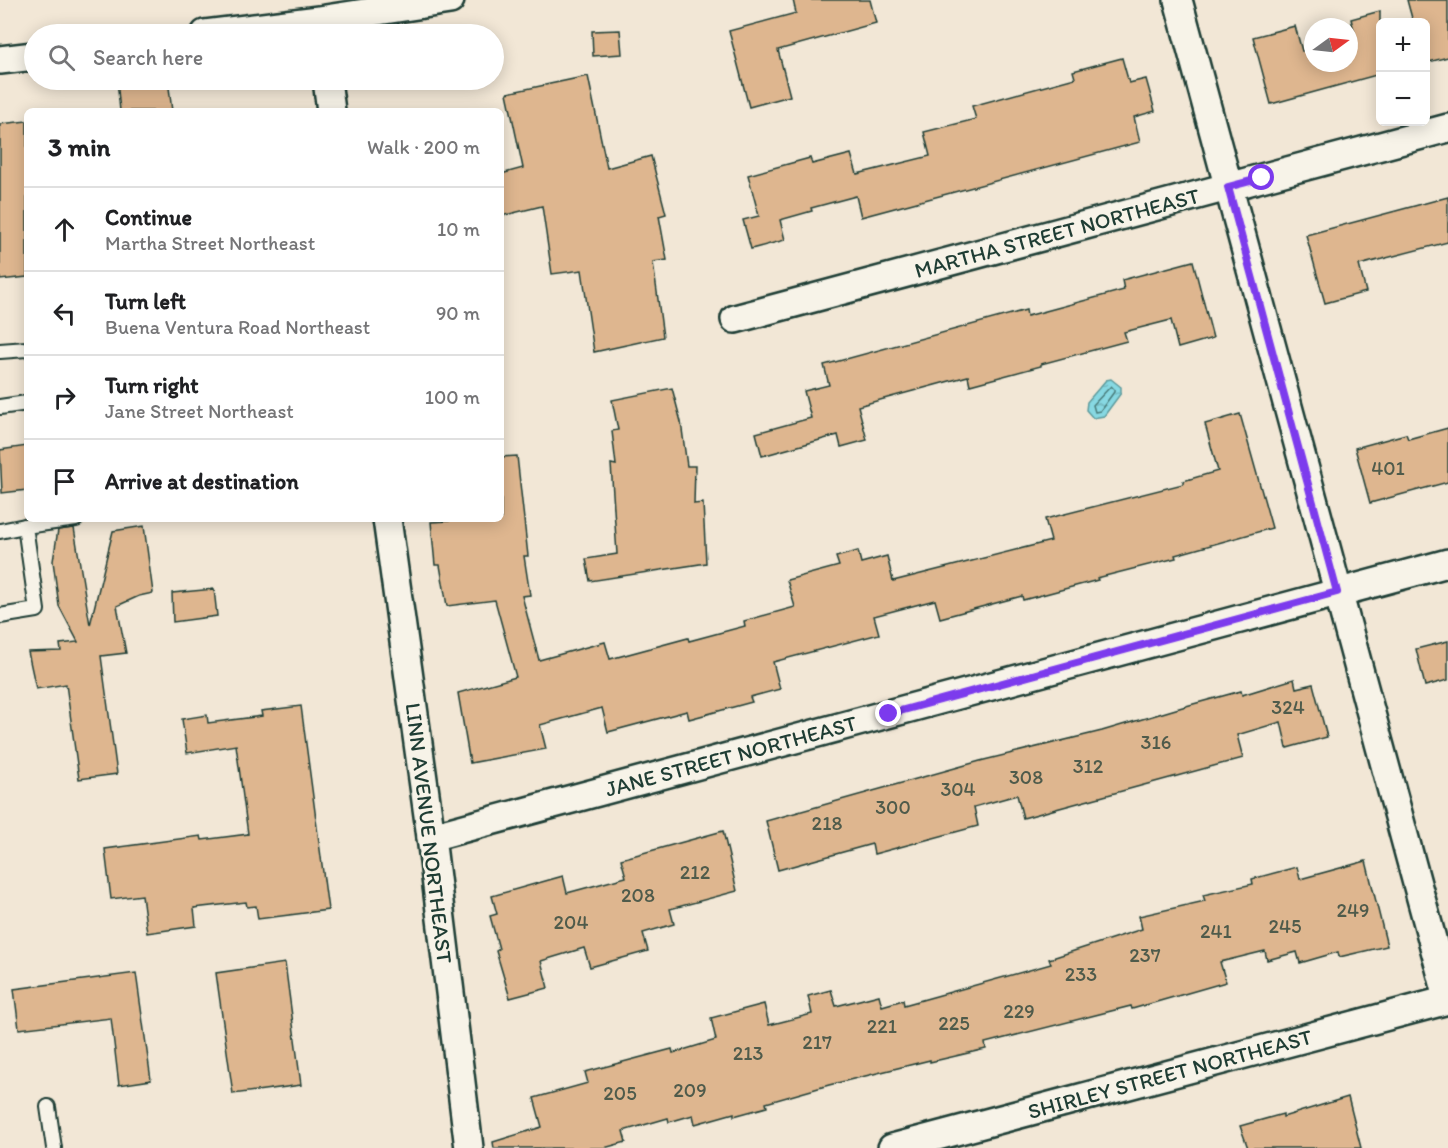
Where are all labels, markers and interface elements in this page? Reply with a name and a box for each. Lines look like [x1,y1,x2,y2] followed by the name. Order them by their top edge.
[1304,18,1358,72] north arrow
[1376,18,1430,126] map controls
[1376,18,1430,72] button: +
[24,24,504,90] search box
[45,41,78,74] icon: search
[93,44,203,71] text: Search here
[1376,72,1430,126] button: −
[48,131,110,163] text: 3 min
[367,135,480,159] text: Walk · 200 m
[1248,164,1274,190] route start
[912,182,1203,284] street label: MARTHA STREET NORTHEAST
[105,204,192,231] text: Continue
[48,213,81,246] icon: ahead
[437,217,480,241] text: 10 m
[105,231,315,255] text: Martha Street Northeast
[105,288,186,315] text: Turn left
[48,297,81,330] icon: left
[436,301,480,325] text: 90 m
[105,315,370,339] text: Buena Ventura Road Northeast
[105,372,199,399] text: Turn right
[48,381,81,414] icon: right
[425,385,480,409] text: 100 m
[105,399,294,423] text: Jane Street Northeast
[1371,456,1405,480] house number: 401
[48,465,81,498] icon: arrive
[105,468,299,495] text: Arrive at destination
[1271,695,1305,719] house number: 324
[875,700,901,726] route end
[400,701,458,966] street label: LINN AVENUE NORTHEAST
[602,709,860,803] street label: JANE STREET NORTHEAST
[1141,730,1171,754] house number: 316
[1073,754,1104,778] house number: 312
[1009,765,1043,789] house number: 308
[940,777,976,801] house number: 304
[875,795,911,819] house number: 300
[812,811,842,835] house number: 218
[680,860,711,884] house number: 212
[621,883,655,907] house number: 208
[1337,898,1370,922] house number: 249
[554,910,588,934] house number: 204
[1268,914,1302,938] house number: 245
[1200,919,1232,943] house number: 241
[1129,943,1161,967] house number: 237
[1065,962,1097,986] house number: 233
[1003,999,1035,1023] house number: 229
[938,1011,970,1035] house number: 225
[867,1014,897,1038] house number: 221
[1025,1023,1316,1125] street label: SHIRLEY STREET NORTHEAST
[802,1030,832,1054] house number: 217
[733,1041,763,1065] house number: 213
[673,1078,707,1102] house number: 209
[603,1081,637,1105] house number: 205

